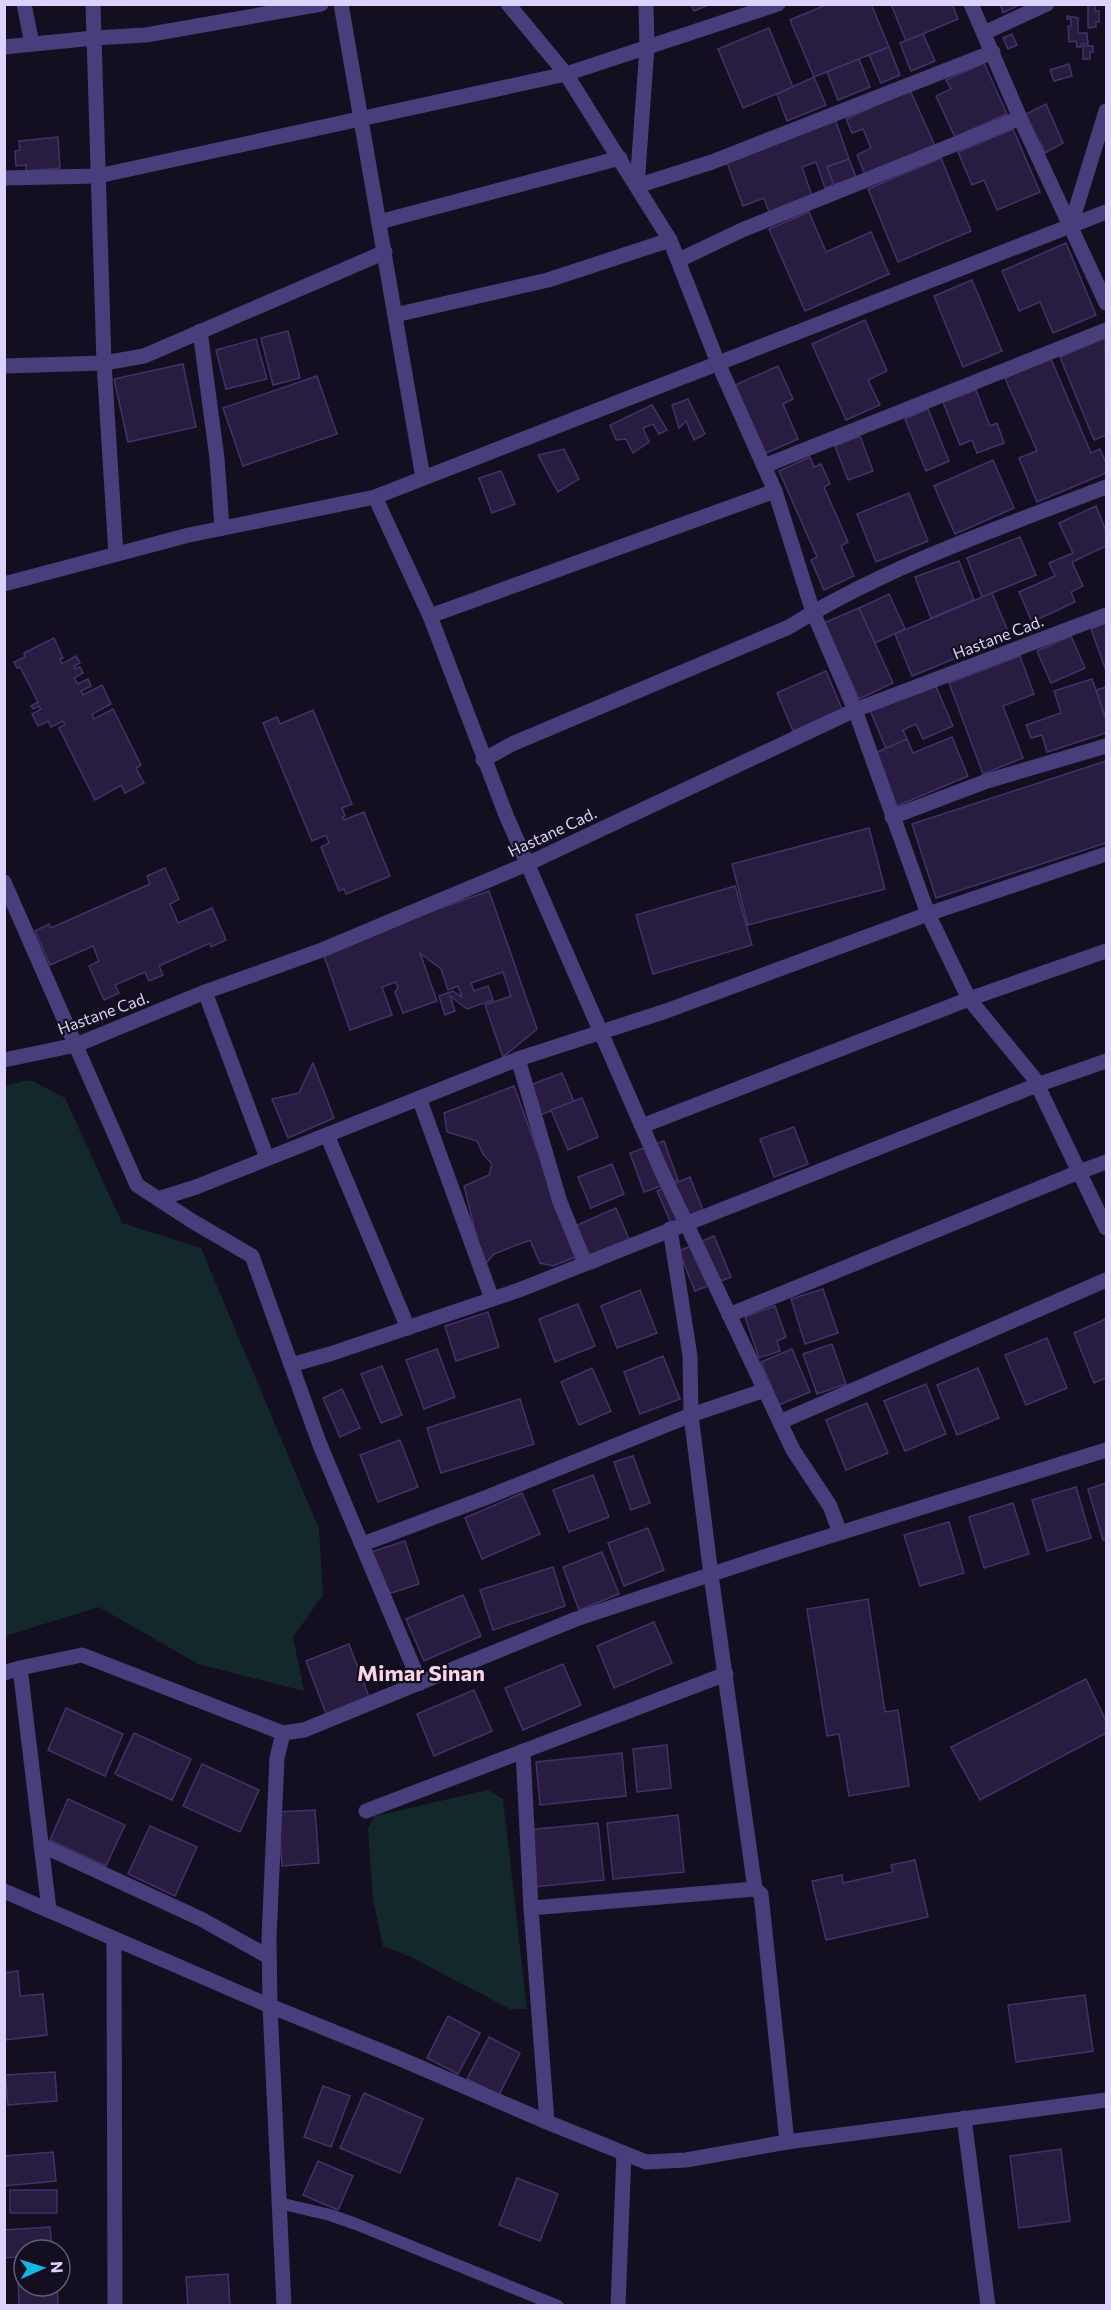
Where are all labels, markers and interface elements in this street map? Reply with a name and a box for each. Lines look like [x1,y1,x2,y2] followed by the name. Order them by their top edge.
[950,611,1046,663] street label: Hastane Cad.
[504,803,599,860] street label: Hastane Cad.
[55,987,151,1038] street label: Hastane Cad.
[357,1659,485,1686] district label: Mimar Sinan
[12,2238,72,2298] north arrow
[48,2261,67,2274] text: N

